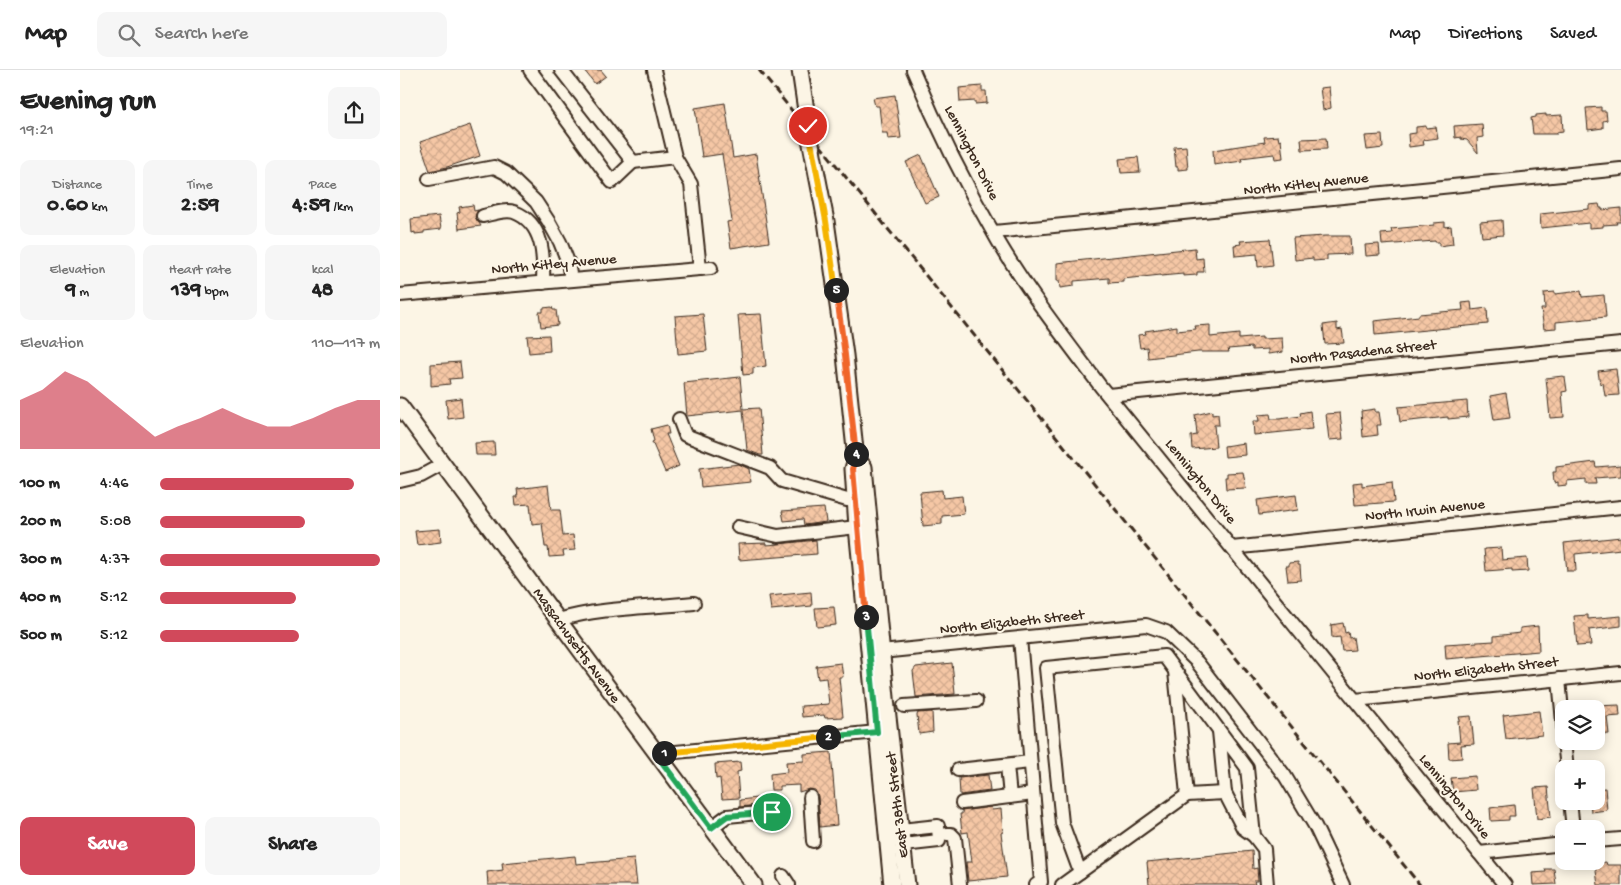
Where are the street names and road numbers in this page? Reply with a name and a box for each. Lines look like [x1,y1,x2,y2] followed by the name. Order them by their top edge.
[939,103,1003,204] street label: Lennington Drive
[1243,169,1370,201] street label: North Kitley Avenue
[491,251,617,279] street label: North Kitley Avenue
[1289,336,1439,370] street label: North Pasadena Street
[1160,436,1240,528] street label: Lennington Drive
[1364,496,1486,526] street label: North Irwin Avenue
[528,585,624,707] street label: Massachusetts Avenue
[939,606,1087,640] street label: North Elizabeth Street
[1413,653,1561,687] street label: North Elizabeth Street
[882,749,913,859] street label: East 38th Street
[1414,751,1494,843] street label: Lennington Drive

